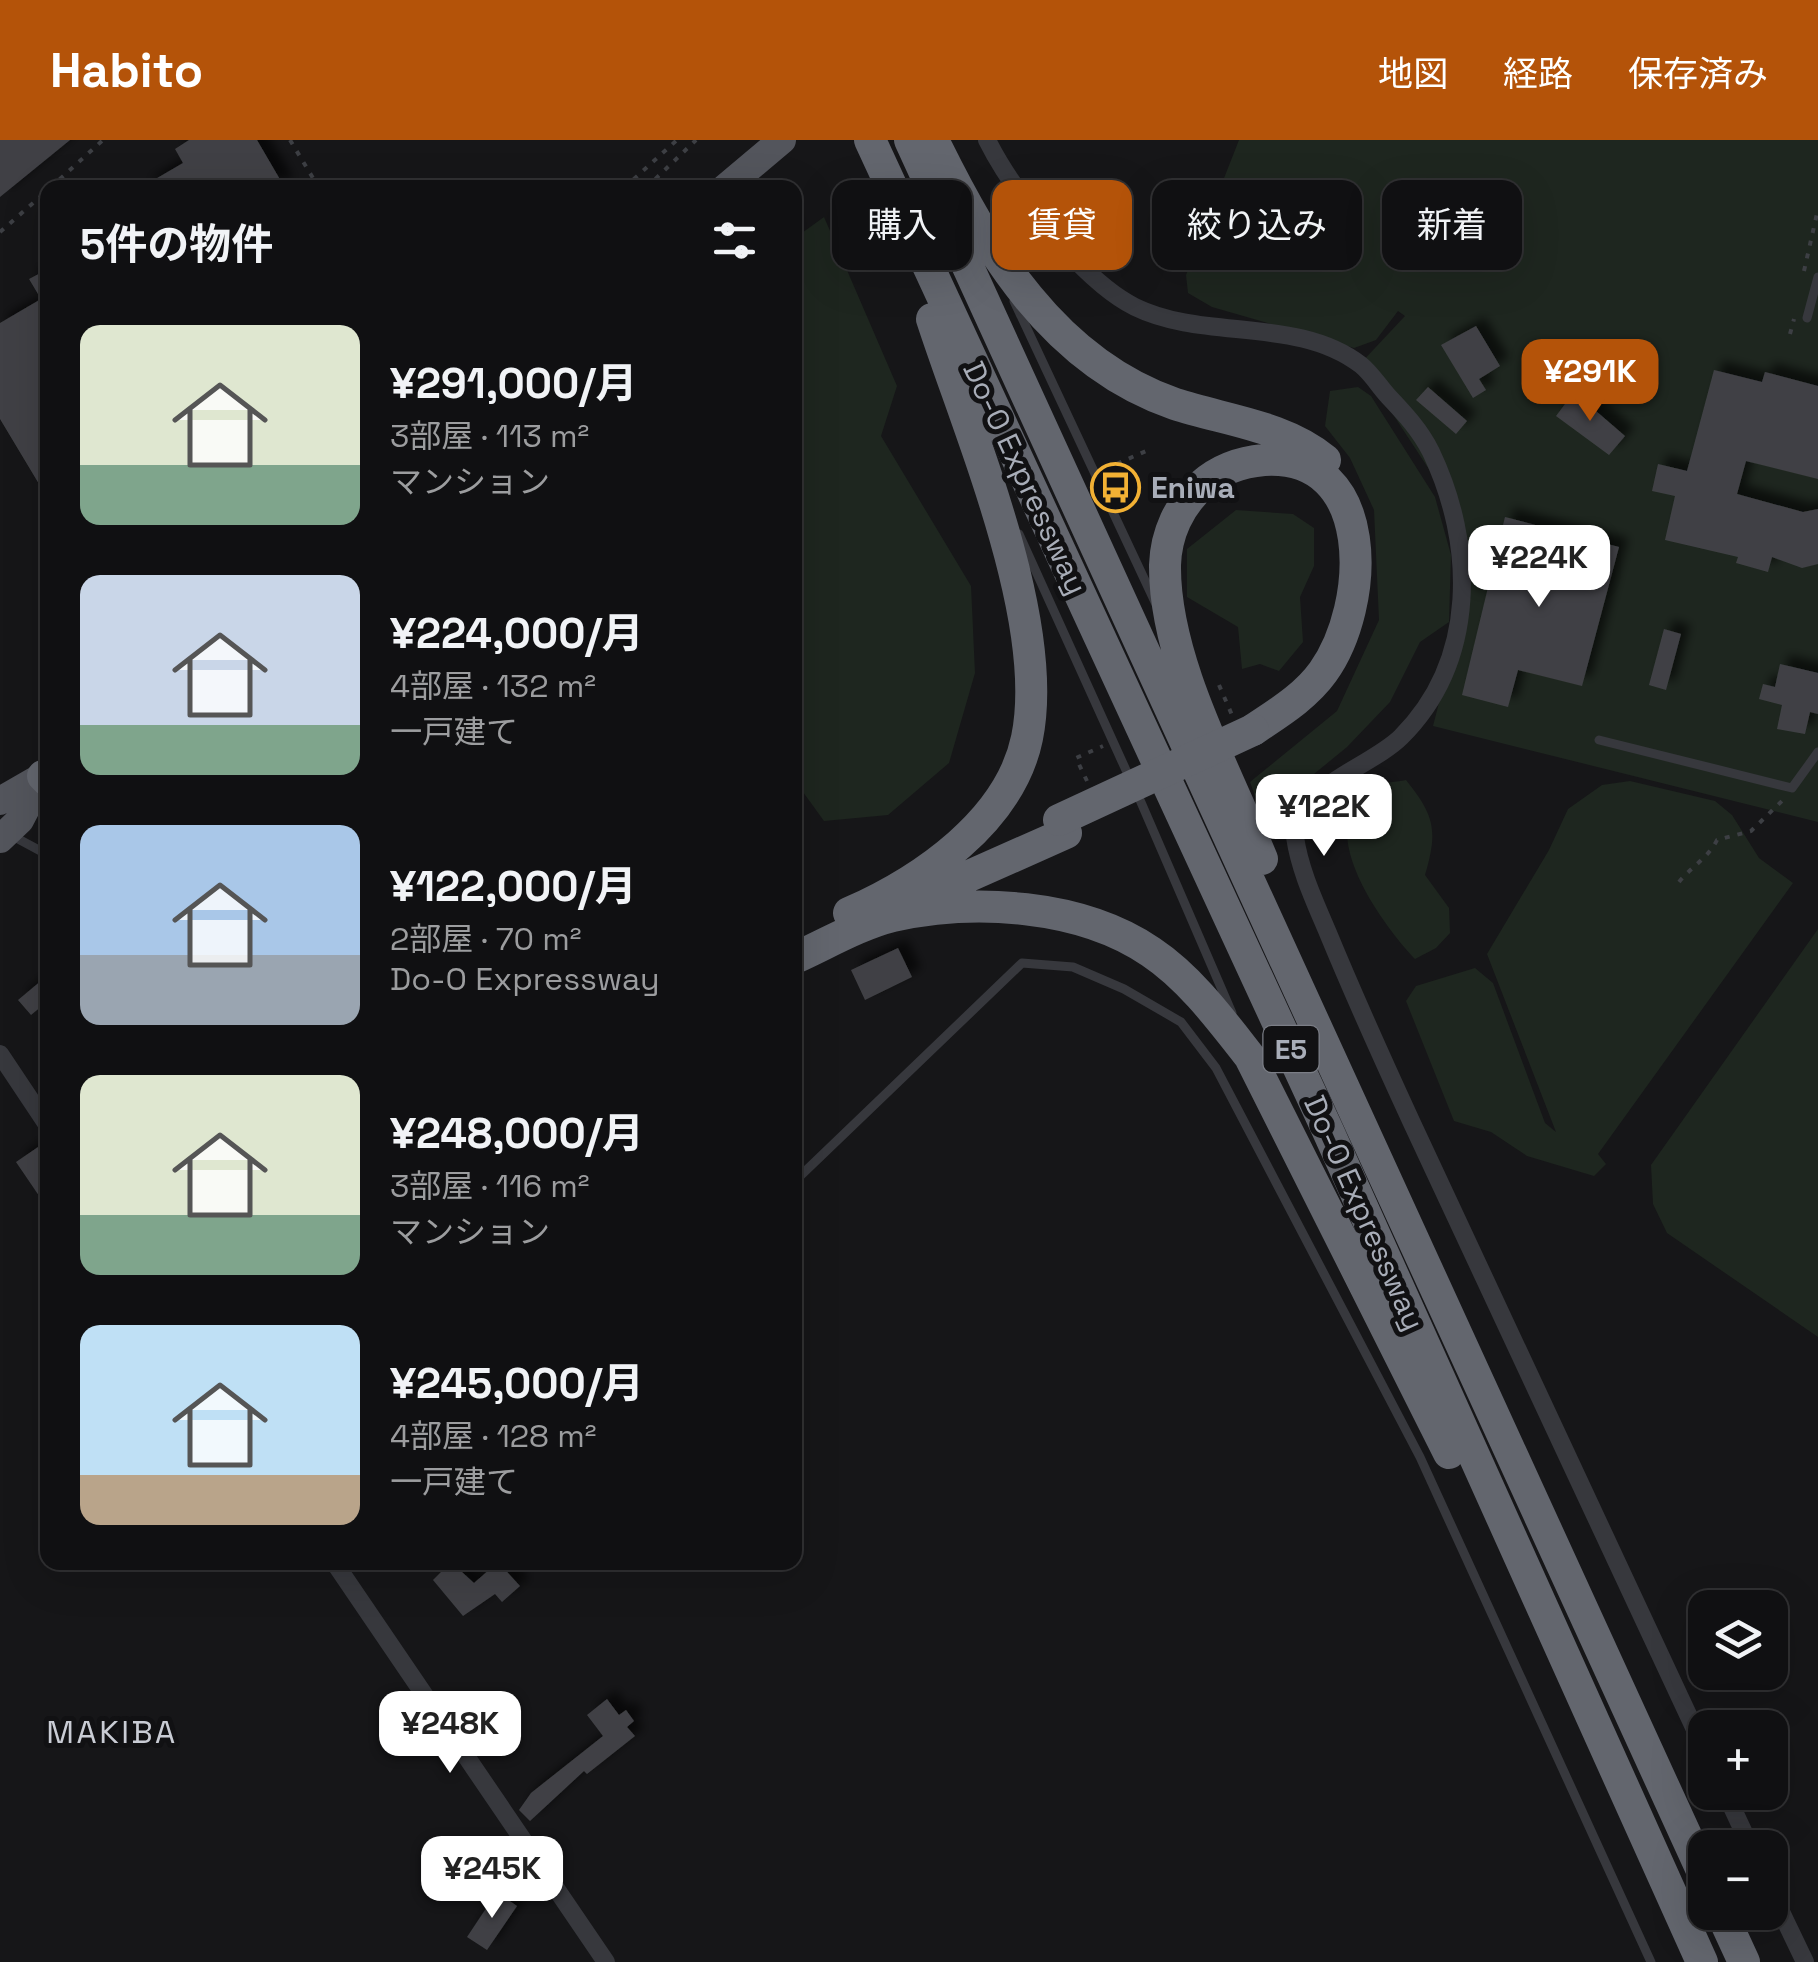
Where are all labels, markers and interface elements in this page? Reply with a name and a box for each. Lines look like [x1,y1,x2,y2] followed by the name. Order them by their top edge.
[50,40,203,101] text: Habito
[1378,52,1448,96] text: 地図
[1503,52,1573,96] text: 経路
[1628,52,1768,96] text: 保存済み
[832,180,972,270] chip: 購入
[992,180,1132,270] chip: 賃貸
[1152,180,1362,270] chip: 絞り込み
[1382,180,1522,270] chip: 新着
[707,213,762,268] icon: filters
[80,218,273,271] text: 5件の物件
[1520,339,1660,424] pin: ¥291K
[1544,351,1637,391] text: ¥291K
[954,355,1097,601] street label: Do-O Expressway
[390,357,638,410] text: ¥291,000/月
[160,365,280,485] icon: home
[390,416,589,456] text: 3部屋 · 113 m²
[390,462,550,502] text: マンション
[1090,462,1142,514] bus stop icon: Eniwa
[1151,468,1235,507] place label: Eniwa
[1469,525,1609,610] pin: ¥224K
[1490,537,1588,577] text: ¥224K
[390,607,644,660] text: ¥224,000/月
[160,615,280,735] icon: home
[390,666,596,706] text: 4部屋 · 132 m²
[390,712,518,752] text: 一戸建て
[1254,774,1394,859] pin: ¥122K
[1278,786,1370,826] text: ¥122K
[390,860,637,913] text: ¥122,000/月
[160,865,280,985] icon: home
[390,919,582,959] text: 2部屋 · 70 m²
[390,959,660,999] text: Do-O Expressway
[1264,1026,1318,1072] road number: E5
[1295,1089,1434,1336] street label: Do-O Expressway
[390,1107,644,1160] text: ¥248,000/月
[160,1115,280,1235] icon: home
[390,1166,590,1206] text: 3部屋 · 116 m²
[390,1212,550,1252] text: マンション
[390,1357,644,1410] text: ¥245,000/月
[160,1365,280,1485] icon: home
[390,1416,597,1456] text: 4部屋 · 128 m²
[390,1462,518,1502] text: 一戸建て
[1688,1590,1788,1930] map controls
[1688,1590,1788,1690] button: layers
[380,1691,520,1776] pin: ¥248K
[401,1703,499,1743] text: ¥248K
[1688,1710,1788,1810] button: +
[46,1712,178,1752] district label: MAKIBA
[1688,1830,1788,1930] button: −
[422,1836,562,1921] pin: ¥245K
[443,1848,541,1888] text: ¥245K

